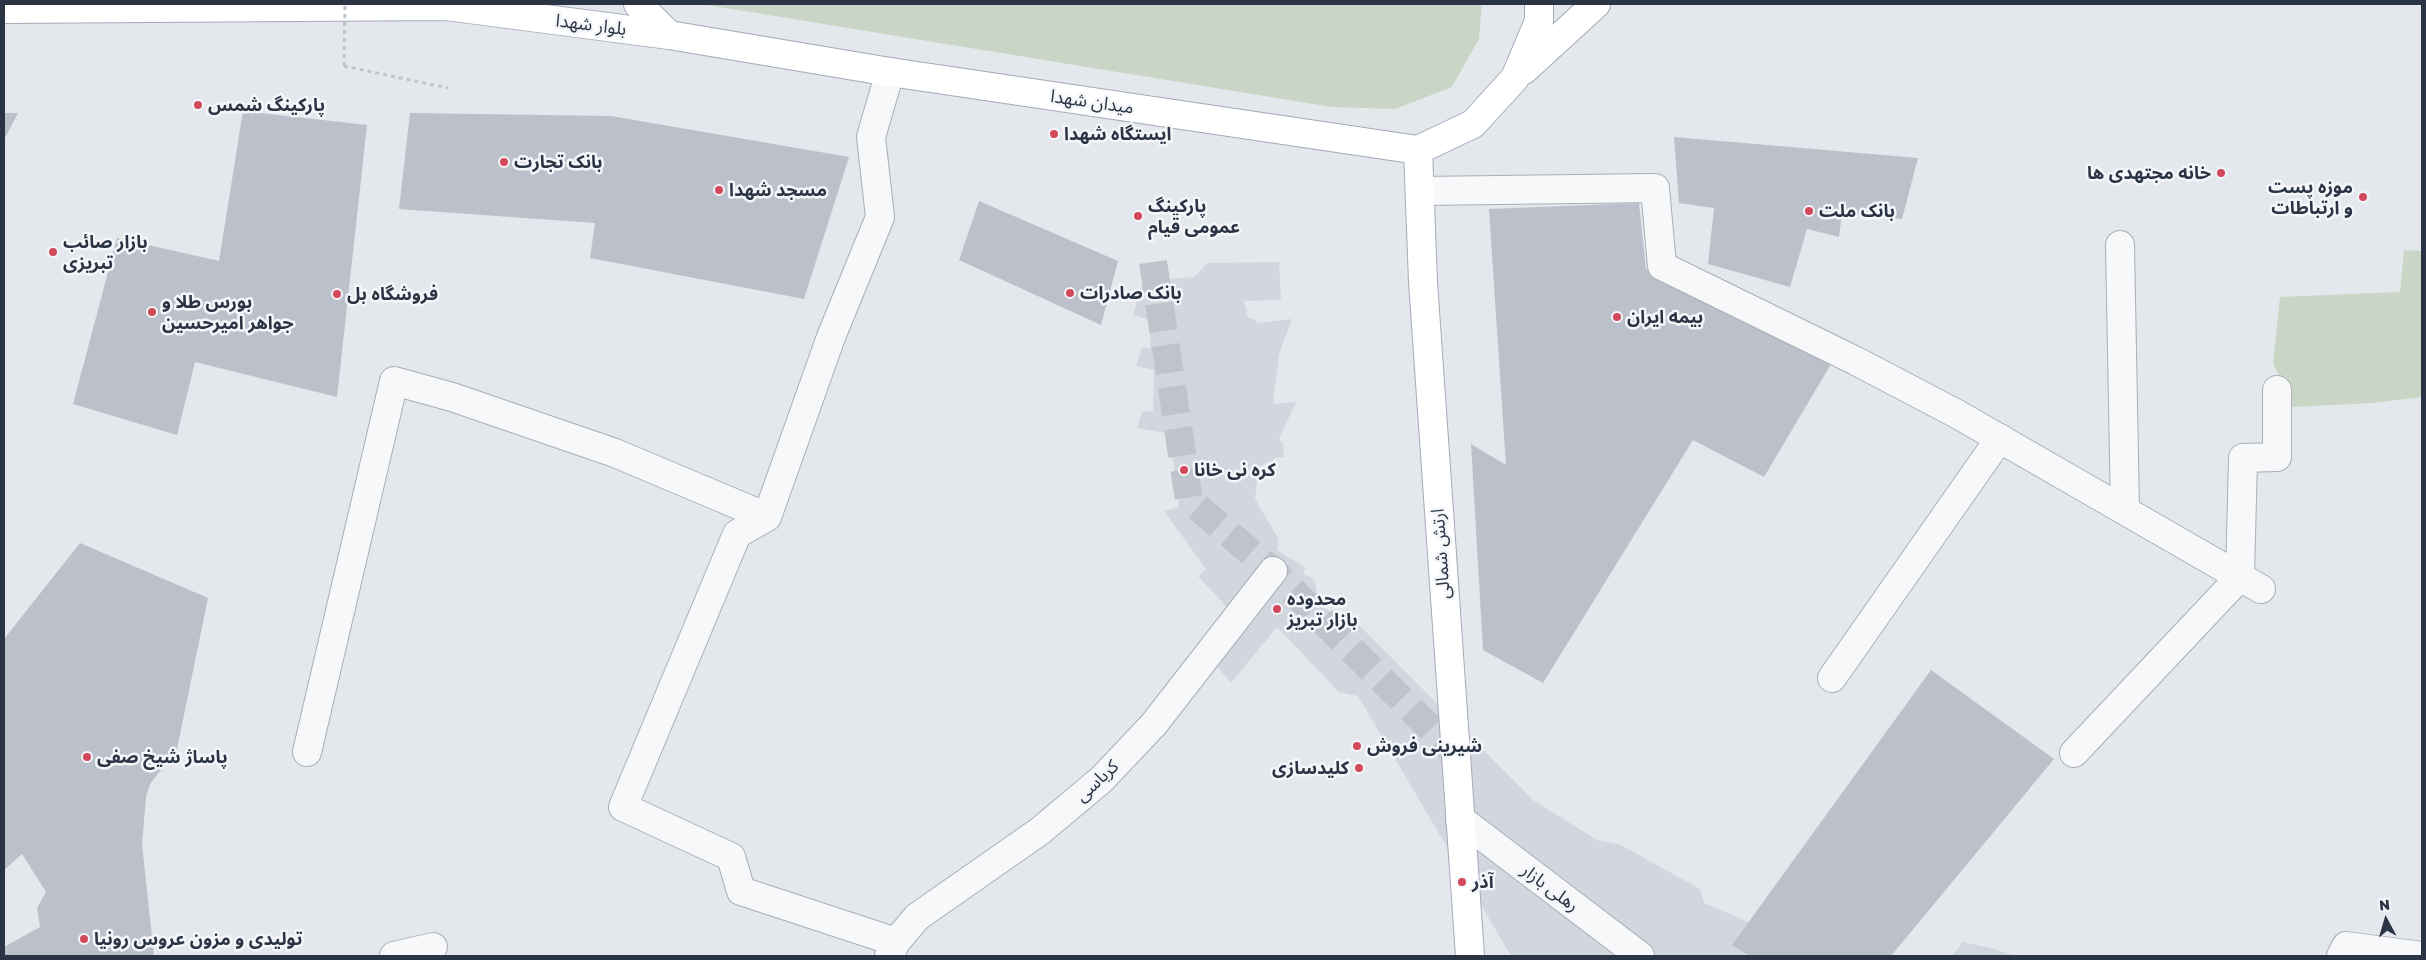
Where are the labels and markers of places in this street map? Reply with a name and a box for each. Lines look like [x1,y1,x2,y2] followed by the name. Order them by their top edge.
[208,94,325,116] place label: پارکینگ شمس
[192,99,204,111] marker: پارکینگ شمس
[1064,123,1171,145] place label: ایستگاه شهدا
[1048,128,1060,140] marker: ایستگاه شهدا
[514,151,603,173] place label: بانک تجارت
[498,156,510,168] marker: بانک تجارت
[2087,162,2211,184] place label: خانه مجتهدی ها
[2215,167,2227,179] marker: خانه مجتهدی ها
[2268,176,2353,218] place label: موزه پست و ارتباطات
[729,179,827,201] place label: مسجد شهدا
[713,184,725,196] marker: مسجد شهدا
[2357,191,2369,203] marker: موزه پست و ارتباطات
[1148,195,1240,238] place label: پارکینگ عمومی قیام
[1819,200,1895,222] place label: بانک ملت
[1803,205,1815,217] marker: بانک ملت
[1132,210,1144,222] marker: پارکینگ عمومی قیام
[63,231,148,274] place label: بازار صائب تبریزی
[47,246,59,258] marker: بازار صائب تبریزی
[1080,282,1182,304] place label: بانک صادرات
[347,283,438,305] place label: فروشگاه بل
[1064,287,1076,299] marker: بانک صادرات
[331,288,343,300] marker: فروشگاه بل
[162,291,293,334] place label: بورس طلا و جواهر امیرحسین
[146,306,158,318] marker: بورس طلا و جواهر امیرحسین
[1627,306,1703,328] place label: بیمه ایران
[1611,311,1623,323] marker: بیمه ایران
[1194,459,1276,481] place label: کره نی خانا
[1178,464,1190,476] marker: کره نی خانا
[1287,588,1358,630] place label: محدوده بازار تبریز
[1271,603,1283,615] marker: محدوده بازار تبریز
[1367,735,1482,757] place label: شیرینی فروش
[1351,740,1363,752] marker: شیرینی فروش
[97,746,228,768] place label: پاساژ شیخ صفی
[81,751,93,763] marker: پاساژ شیخ صفی
[1272,757,1349,779] place label: کلیدسازی
[1353,762,1365,774] marker: کلیدسازی
[1472,871,1494,893] place label: آذر
[1456,876,1468,888] marker: آذر
[94,928,302,950] place label: تولیدی و مزون عروس رونیا
[78,933,90,945] marker: تولیدی و مزون عروس رونیا

